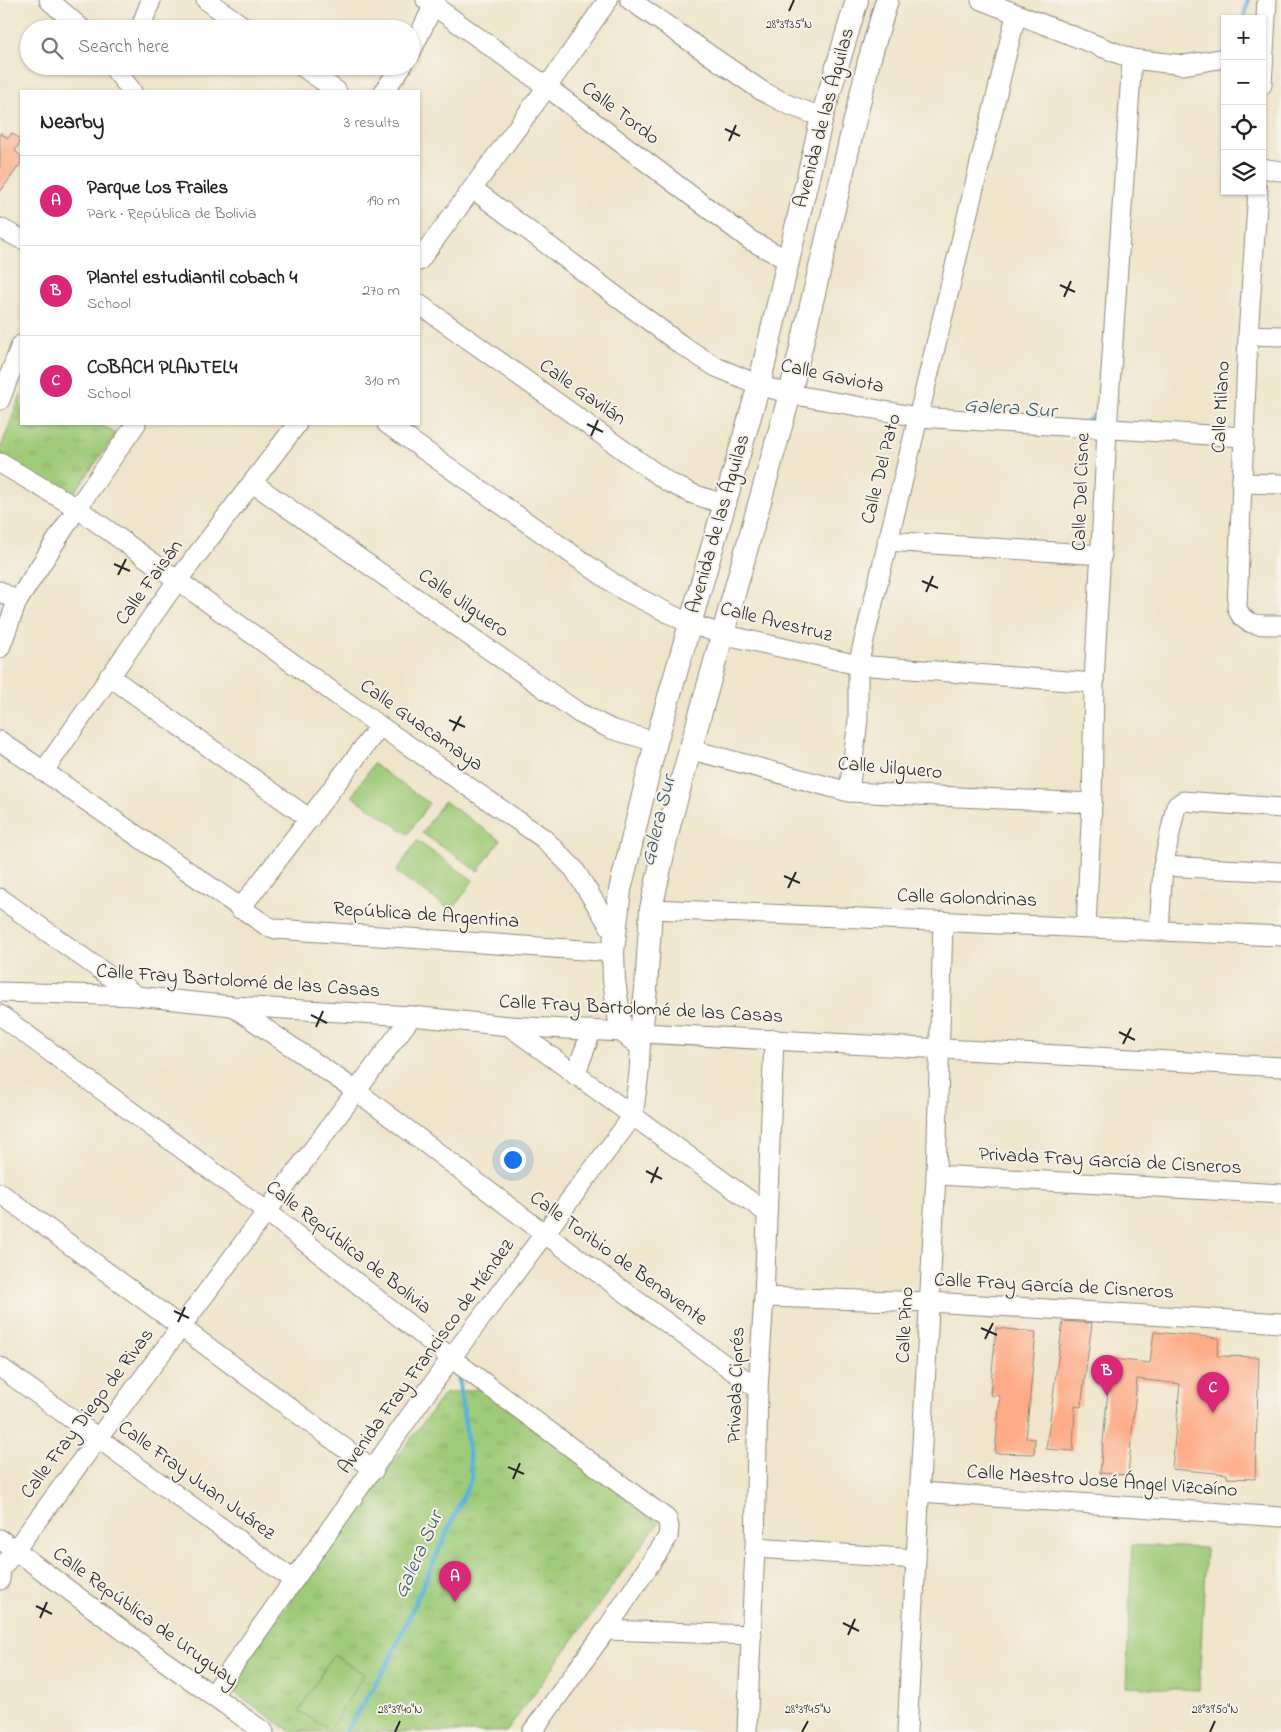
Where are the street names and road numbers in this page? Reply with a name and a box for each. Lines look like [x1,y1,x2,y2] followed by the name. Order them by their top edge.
[787,25,864,211] street label: Avenida de las Águilas
[575,75,665,153] street label: Calle Tordo
[533,352,632,434] street label: Calle Gavilán
[778,352,886,402] street label: Calle Gaviota
[1205,360,1239,454] street label: Calle Milano
[854,411,910,527] street label: Calle Del Pato
[680,431,759,617] street label: Avenida de las Águilas
[1065,432,1099,551] street label: Calle Del Cisne
[109,534,191,632] street label: Calle Faisán
[411,562,514,647] street label: Calle Jilguero
[717,595,836,651] street label: Calle Avestruz
[353,673,489,779] street label: Calle Guacamaya
[836,750,944,789] street label: Calle Jilguero
[896,882,1038,916] street label: Calle Golondrinas
[332,895,520,938] street label: República de Argentina
[95,958,381,1006] street label: Calle Fray Bartolomé de las Casas
[498,988,784,1032] street label: Calle Fray Bartolomé de las Casas
[978,1141,1242,1183] street label: Privada Fray García de Cisneros
[259,1174,437,1322] street label: Calle República de Bolivia
[523,1184,713,1334] street label: Calle Toribio de Benavente
[332,1233,523,1481] street label: Avenida Fray Francisco de Méndez
[933,1266,1175,1308] street label: Calle Fray García de Cisneros
[890,1286,922,1364] street label: Calle Pino
[14,1323,163,1506] street label: Calle Fray Diego de Rivas
[720,1326,754,1444] street label: Privada Ciprés
[111,1414,281,1549] street label: Calle Fray Juan Juárez
[965,1458,1238,1507] street label: Calle Maestro José Ángel Vizcaíno
[45,1540,244,1696] street label: Calle República de Uruguay

